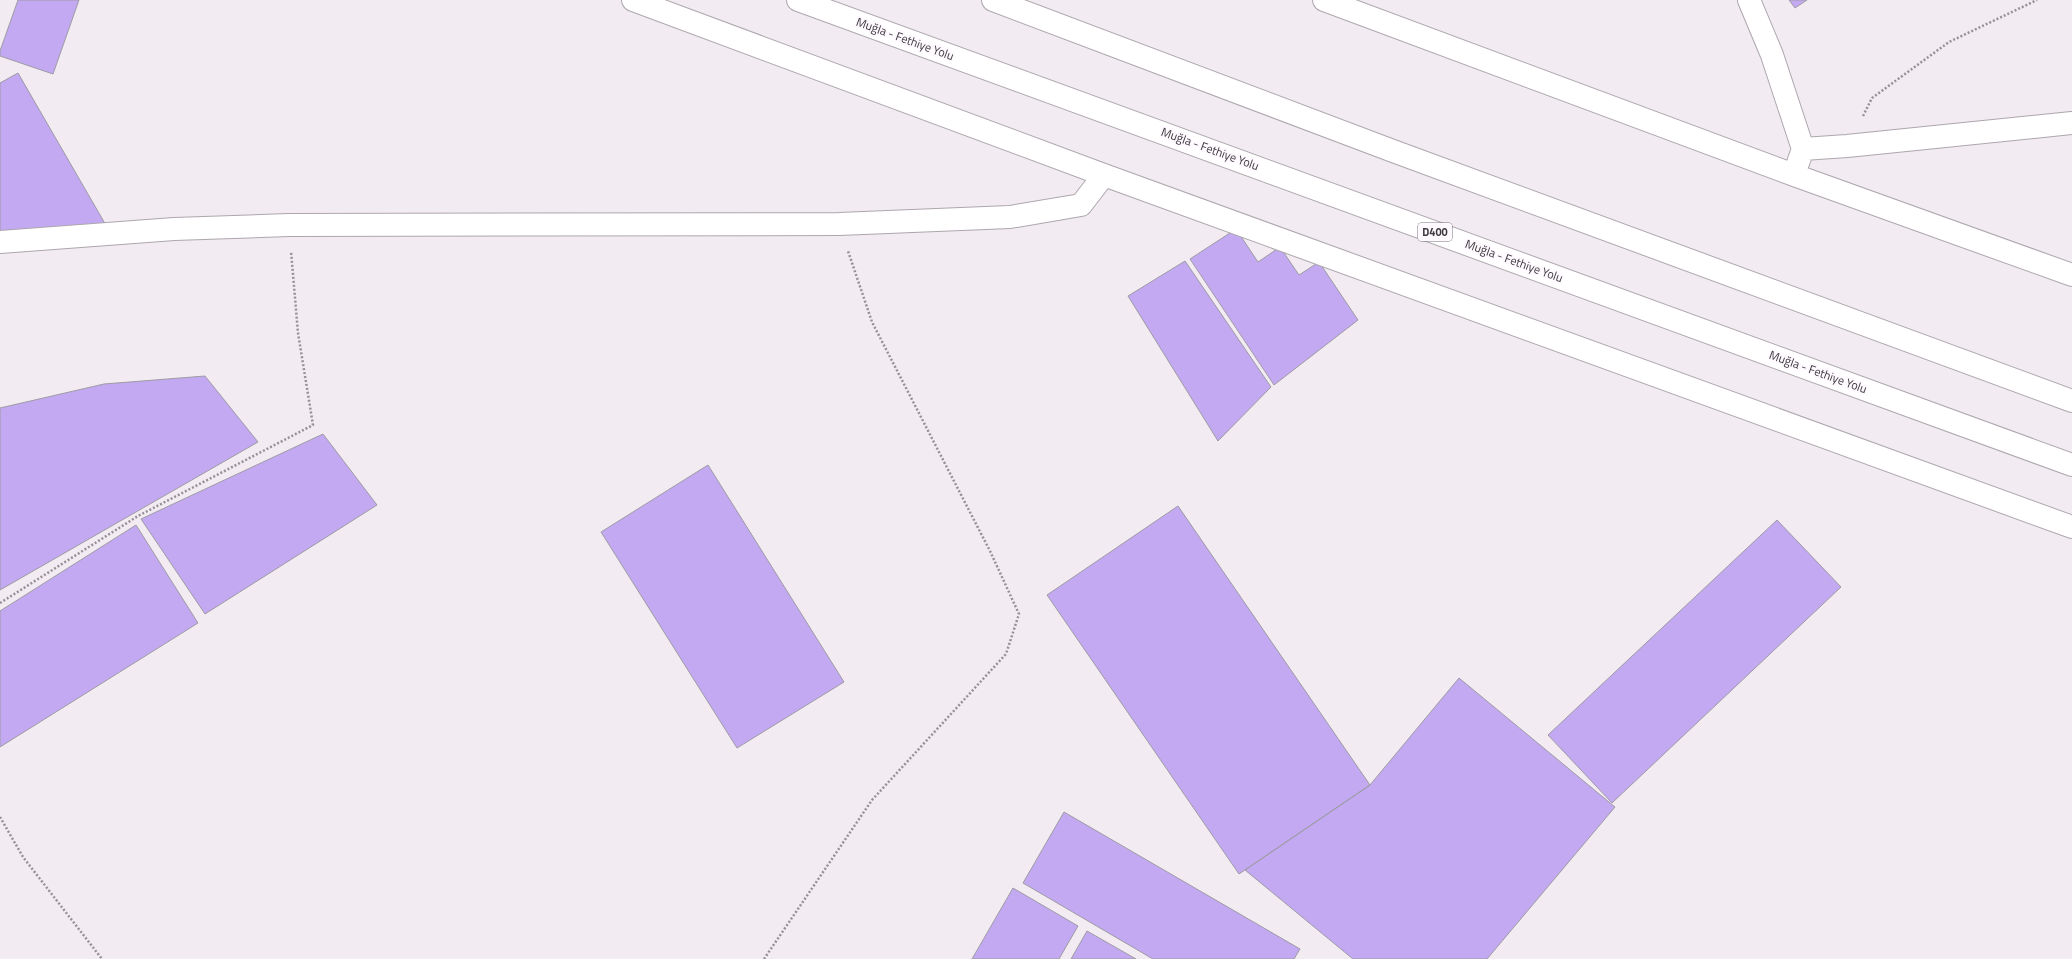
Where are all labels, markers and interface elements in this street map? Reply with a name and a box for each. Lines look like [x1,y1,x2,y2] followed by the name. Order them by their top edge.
[854,12,957,65] street label: Muğla - Fethiye Yolu
[1159,122,1262,175] street label: Muğla - Fethiye Yolu
[1418,223,1452,241] road number: D400
[1463,234,1566,287] street label: Muğla - Fethiye Yolu
[1767,345,1870,398] street label: Muğla - Fethiye Yolu

